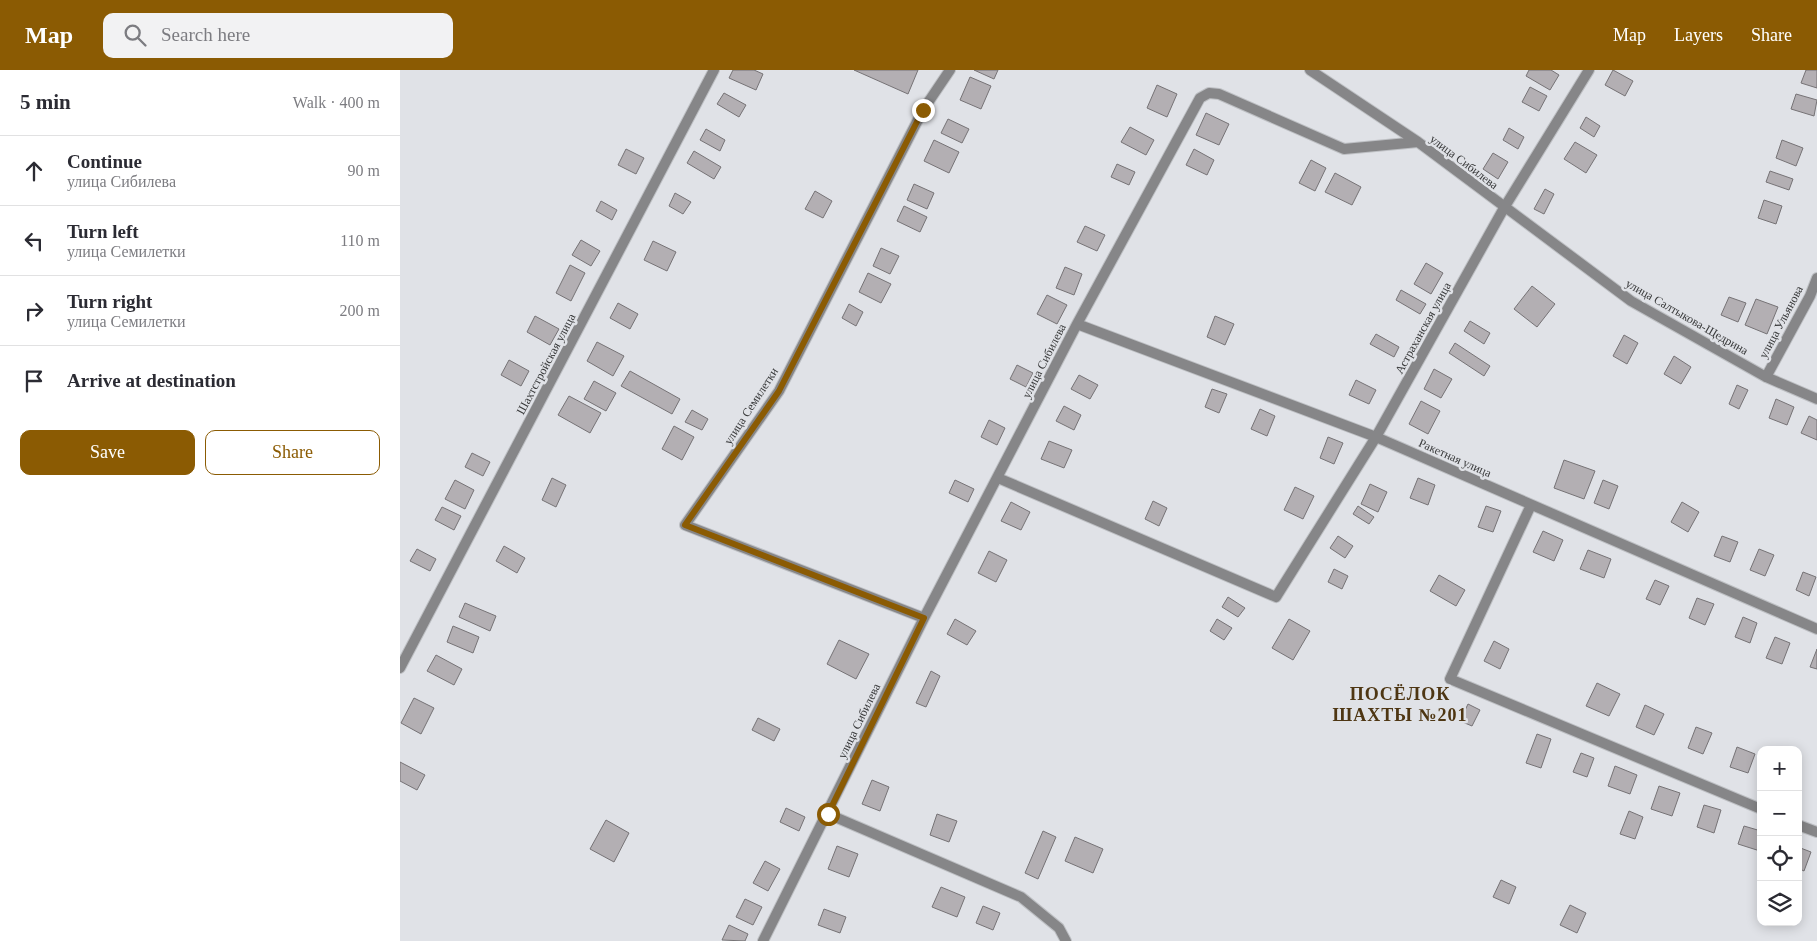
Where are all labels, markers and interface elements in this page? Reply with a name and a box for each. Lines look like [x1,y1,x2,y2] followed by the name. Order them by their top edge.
[103,13,453,58] search box
[121,21,149,49] icon: search
[25,22,73,48] text: Map
[161,24,250,45] text: Search here
[1613,25,1646,45] text: Map
[1674,25,1723,45] text: Layers
[1751,25,1792,45] text: Share
[20,90,71,114] text: 5 min
[293,94,380,111] text: Walk · 400 m
[912,99,935,122] route end
[1427,132,1501,193] street label: улица Сибилева
[67,151,142,172] text: Continue
[20,157,48,185] icon: ahead
[348,162,380,179] text: 90 m
[67,173,176,190] text: улица Сибилева
[67,221,139,242] text: Turn left
[20,227,48,255] icon: left
[340,232,380,249] text: 110 m
[67,243,186,260] text: улица Семилетки
[1623,276,1751,358] street label: улица Салтыкова-Щедрина
[1392,279,1454,376] street label: Астраханская улица
[1756,283,1806,361] street label: улица Ульянова
[67,291,152,312] text: Turn right
[20,297,48,325] icon: right
[340,302,380,319] text: 200 m
[513,311,579,417] street label: Шахтстройская улица
[67,313,186,330] text: улица Семилетки
[1019,321,1069,401] street label: улица Сибилева
[721,364,781,447] street label: улица Семилетки
[20,367,48,395] icon: arrive
[67,370,236,391] text: Arrive at destination
[20,430,195,475] button: Save
[205,430,380,475] button: Share
[1417,436,1494,481] street label: Ракетная улица
[835,681,884,761] street label: улица Сибилева
[1332,684,1468,725] district label: ПОСЁЛОК ШАХТЫ №201
[1757,746,1802,926] map controls
[1757,746,1802,791] button: +
[1757,791,1802,836] button: −
[817,803,840,826] route start
[1757,836,1802,881] button: locate
[1757,881,1802,926] button: layers

